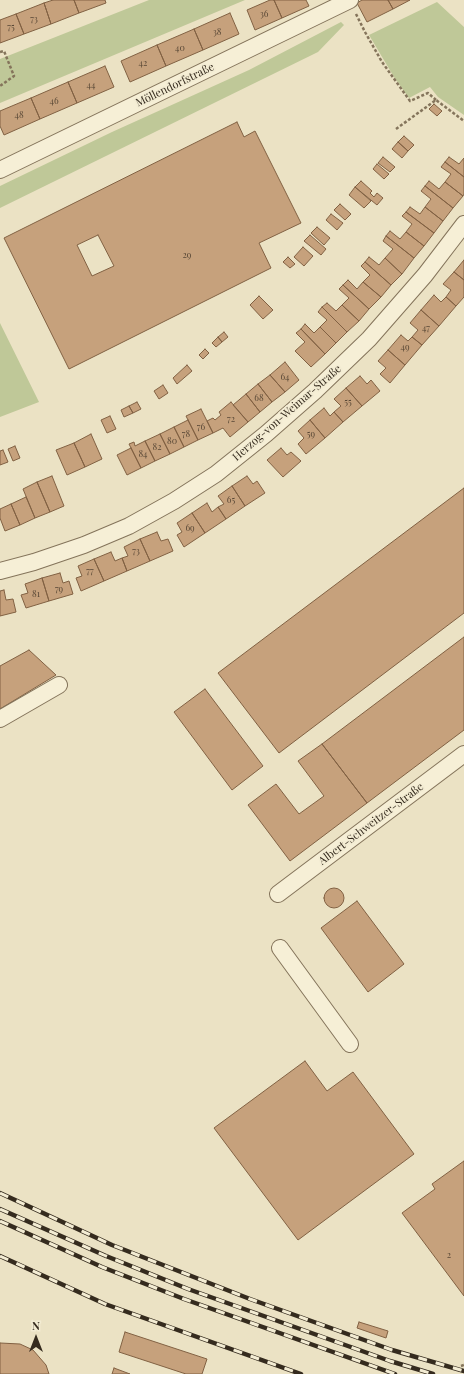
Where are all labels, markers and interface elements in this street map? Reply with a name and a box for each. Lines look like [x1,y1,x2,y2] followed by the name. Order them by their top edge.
[260,9,268,19] house number: 36
[30,14,38,24] house number: 73
[7,22,15,32] house number: 75
[213,27,221,37] house number: 38
[175,43,185,53] house number: 40
[139,58,147,68] house number: 42
[134,60,216,110] street label: Möllendorfstraße
[87,80,95,90] house number: 44
[49,96,59,106] house number: 46
[14,110,24,120] house number: 48
[183,250,191,260] house number: 29
[422,323,430,333] house number: 47
[400,342,410,352] house number: 49
[230,362,344,464] street label: Herzog-von-Weimar-Straße
[280,372,290,382] house number: 64
[254,393,264,403] house number: 68
[344,397,352,407] house number: 55
[227,414,235,424] house number: 72
[197,422,205,432] house number: 76
[182,429,190,439] house number: 78
[307,429,315,439] house number: 59
[167,436,177,446] house number: 80
[153,442,161,452] house number: 82
[138,449,148,459] house number: 84
[227,495,235,505] house number: 65
[185,523,195,533] house number: 69
[132,546,140,556] house number: 73
[86,566,94,576] house number: 77
[55,584,63,594] house number: 79
[32,589,40,599] house number: 81
[316,780,426,868] street label: Albert-Schweitzer-Straße
[447,1250,451,1260] house number: 2
[16,1318,56,1358] north arrow
[32,1318,40,1333] text: N

